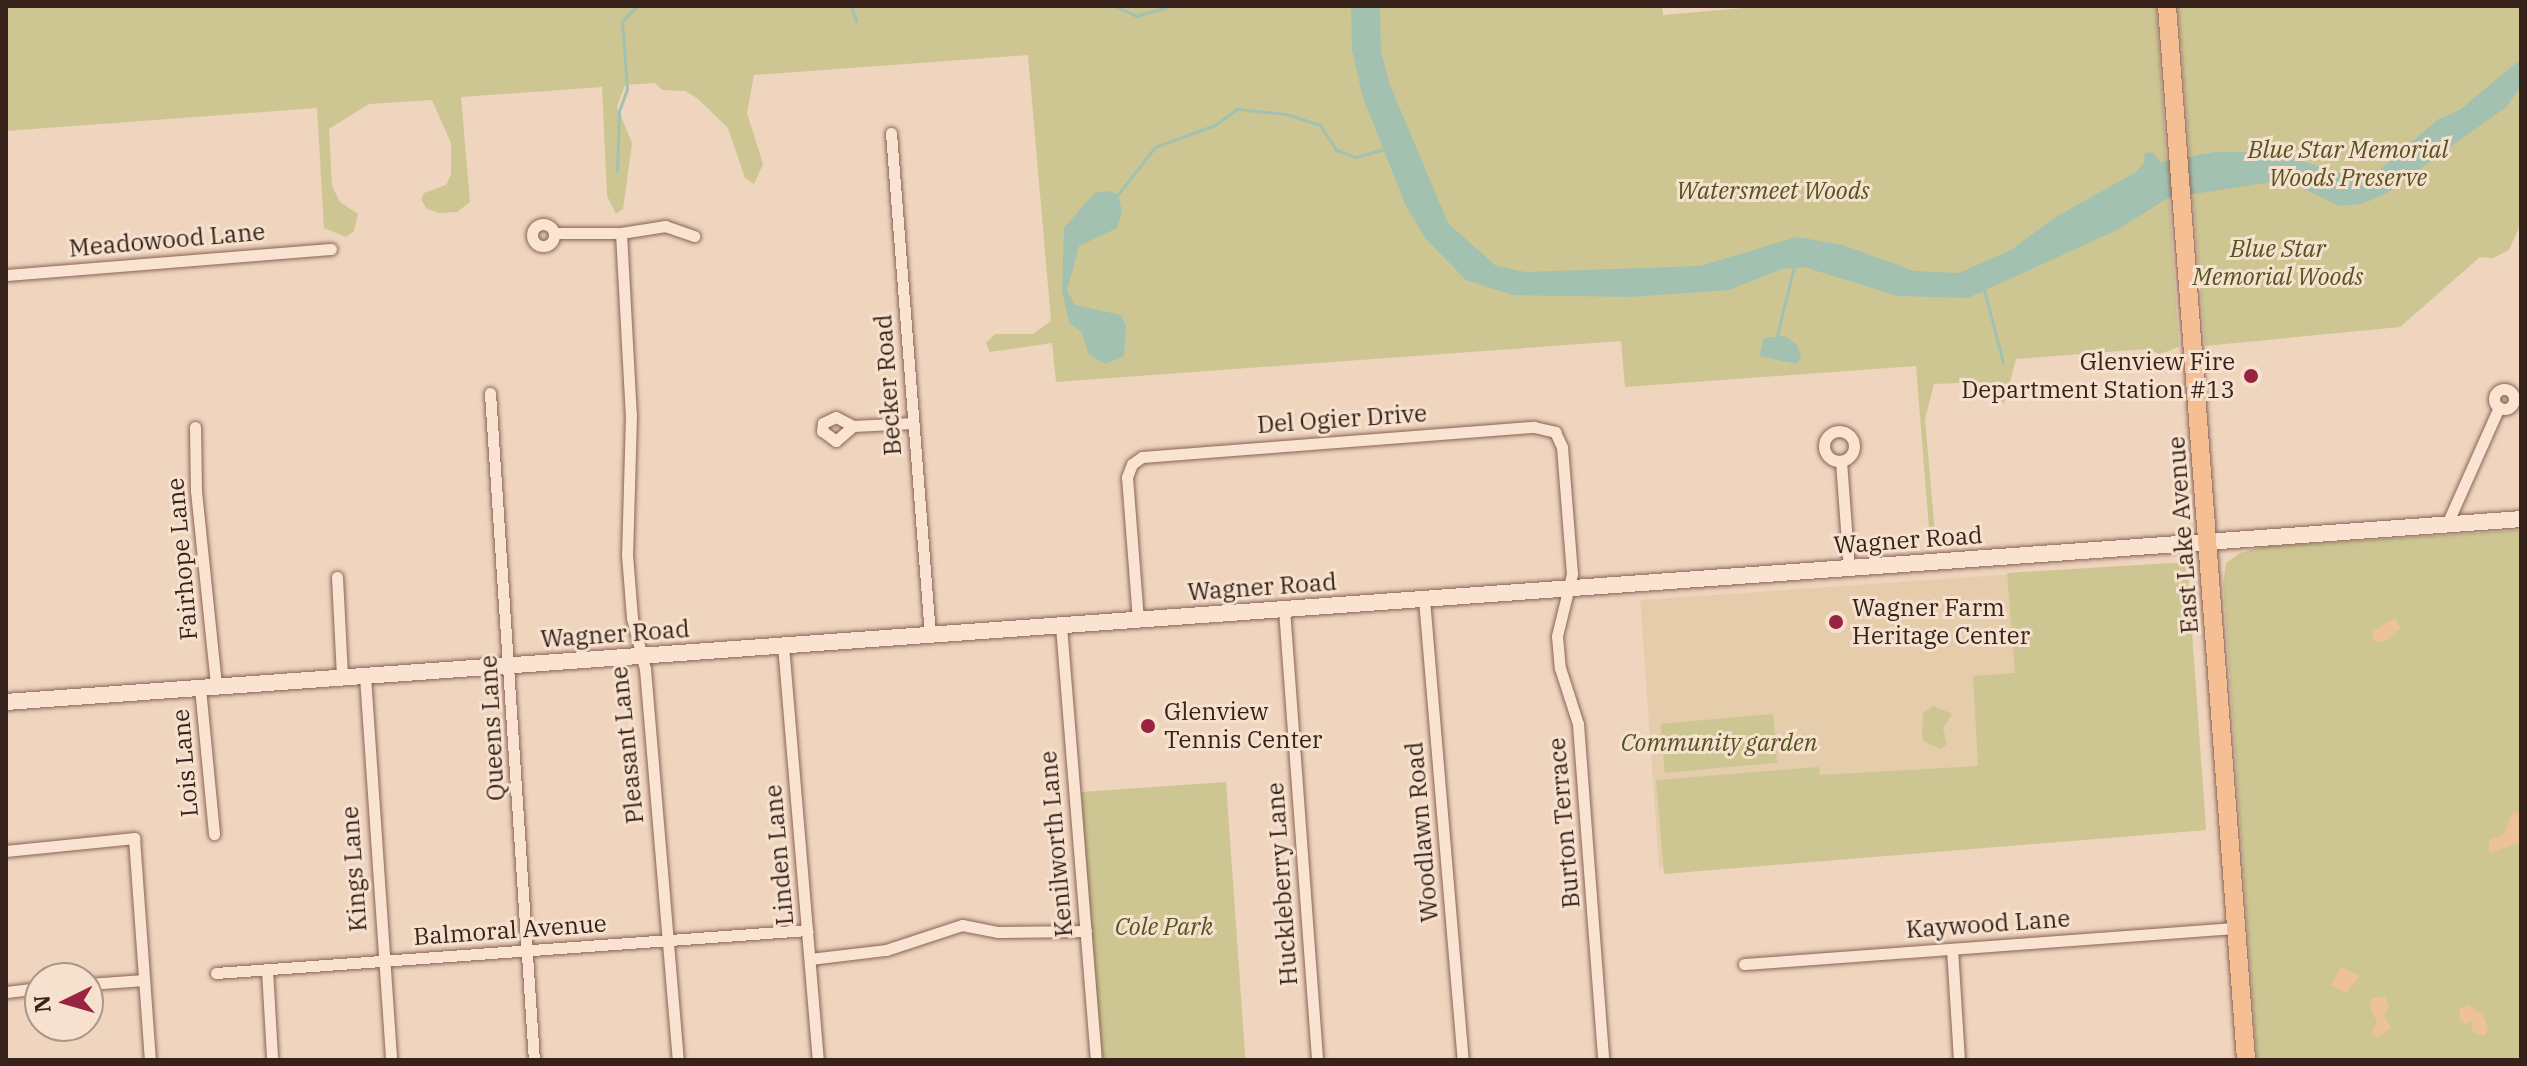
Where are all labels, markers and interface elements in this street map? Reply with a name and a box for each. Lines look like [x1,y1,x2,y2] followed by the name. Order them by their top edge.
[2248,136,2448,192] park label: Blue Star Memorial Woods Preserve
[1676,177,1870,205] park label: Watersmeet Woods
[68,217,266,263] street label: Meadowood Lane
[2193,235,2363,291] park label: Blue Star Memorial Woods
[869,314,907,456] street label: Becker Road
[1961,348,2235,404] place label: Glenview Fire Department Station #13
[2242,367,2260,385] marker: Glenview Fire Department Station #13
[1256,399,1428,439] street label: Del Ogier Drive
[2162,435,2204,635] street label: East Lake Avenue
[161,477,203,641] street label: Fairhope Lane
[1832,520,1984,560] street label: Wagner Road
[1186,567,1338,607] street label: Wagner Road
[1852,594,2030,650] place label: Wagner Farm Heritage Center
[1827,613,1845,631] marker: Wagner Farm Heritage Center
[539,614,691,654] street label: Wagner Road
[474,654,510,802] street label: Queens Lane
[604,665,650,825] street label: Pleasant Lane
[1164,698,1322,754] place label: Glenview Tennis Center
[166,708,204,818] street label: Lois Lane
[1139,717,1157,735] marker: Glenview Tennis Center
[1621,729,1817,757] park label: Community garden
[1542,736,1586,910] street label: Burton Terrace
[1400,740,1444,924] street label: Woodlawn Road
[1034,750,1078,938] street label: Kenilworth Lane
[1261,781,1303,987] street label: Huckleberry Lane
[759,783,799,927] street label: Linden Lane
[335,805,373,933] street label: Kings Lane
[1905,904,2071,944] street label: Kaywood Lane
[412,909,608,951] street label: Balmoral Avenue
[1115,913,1213,941] park label: Cole Park
[24,962,104,1042] north arrow
[26,994,57,1014] text: N

